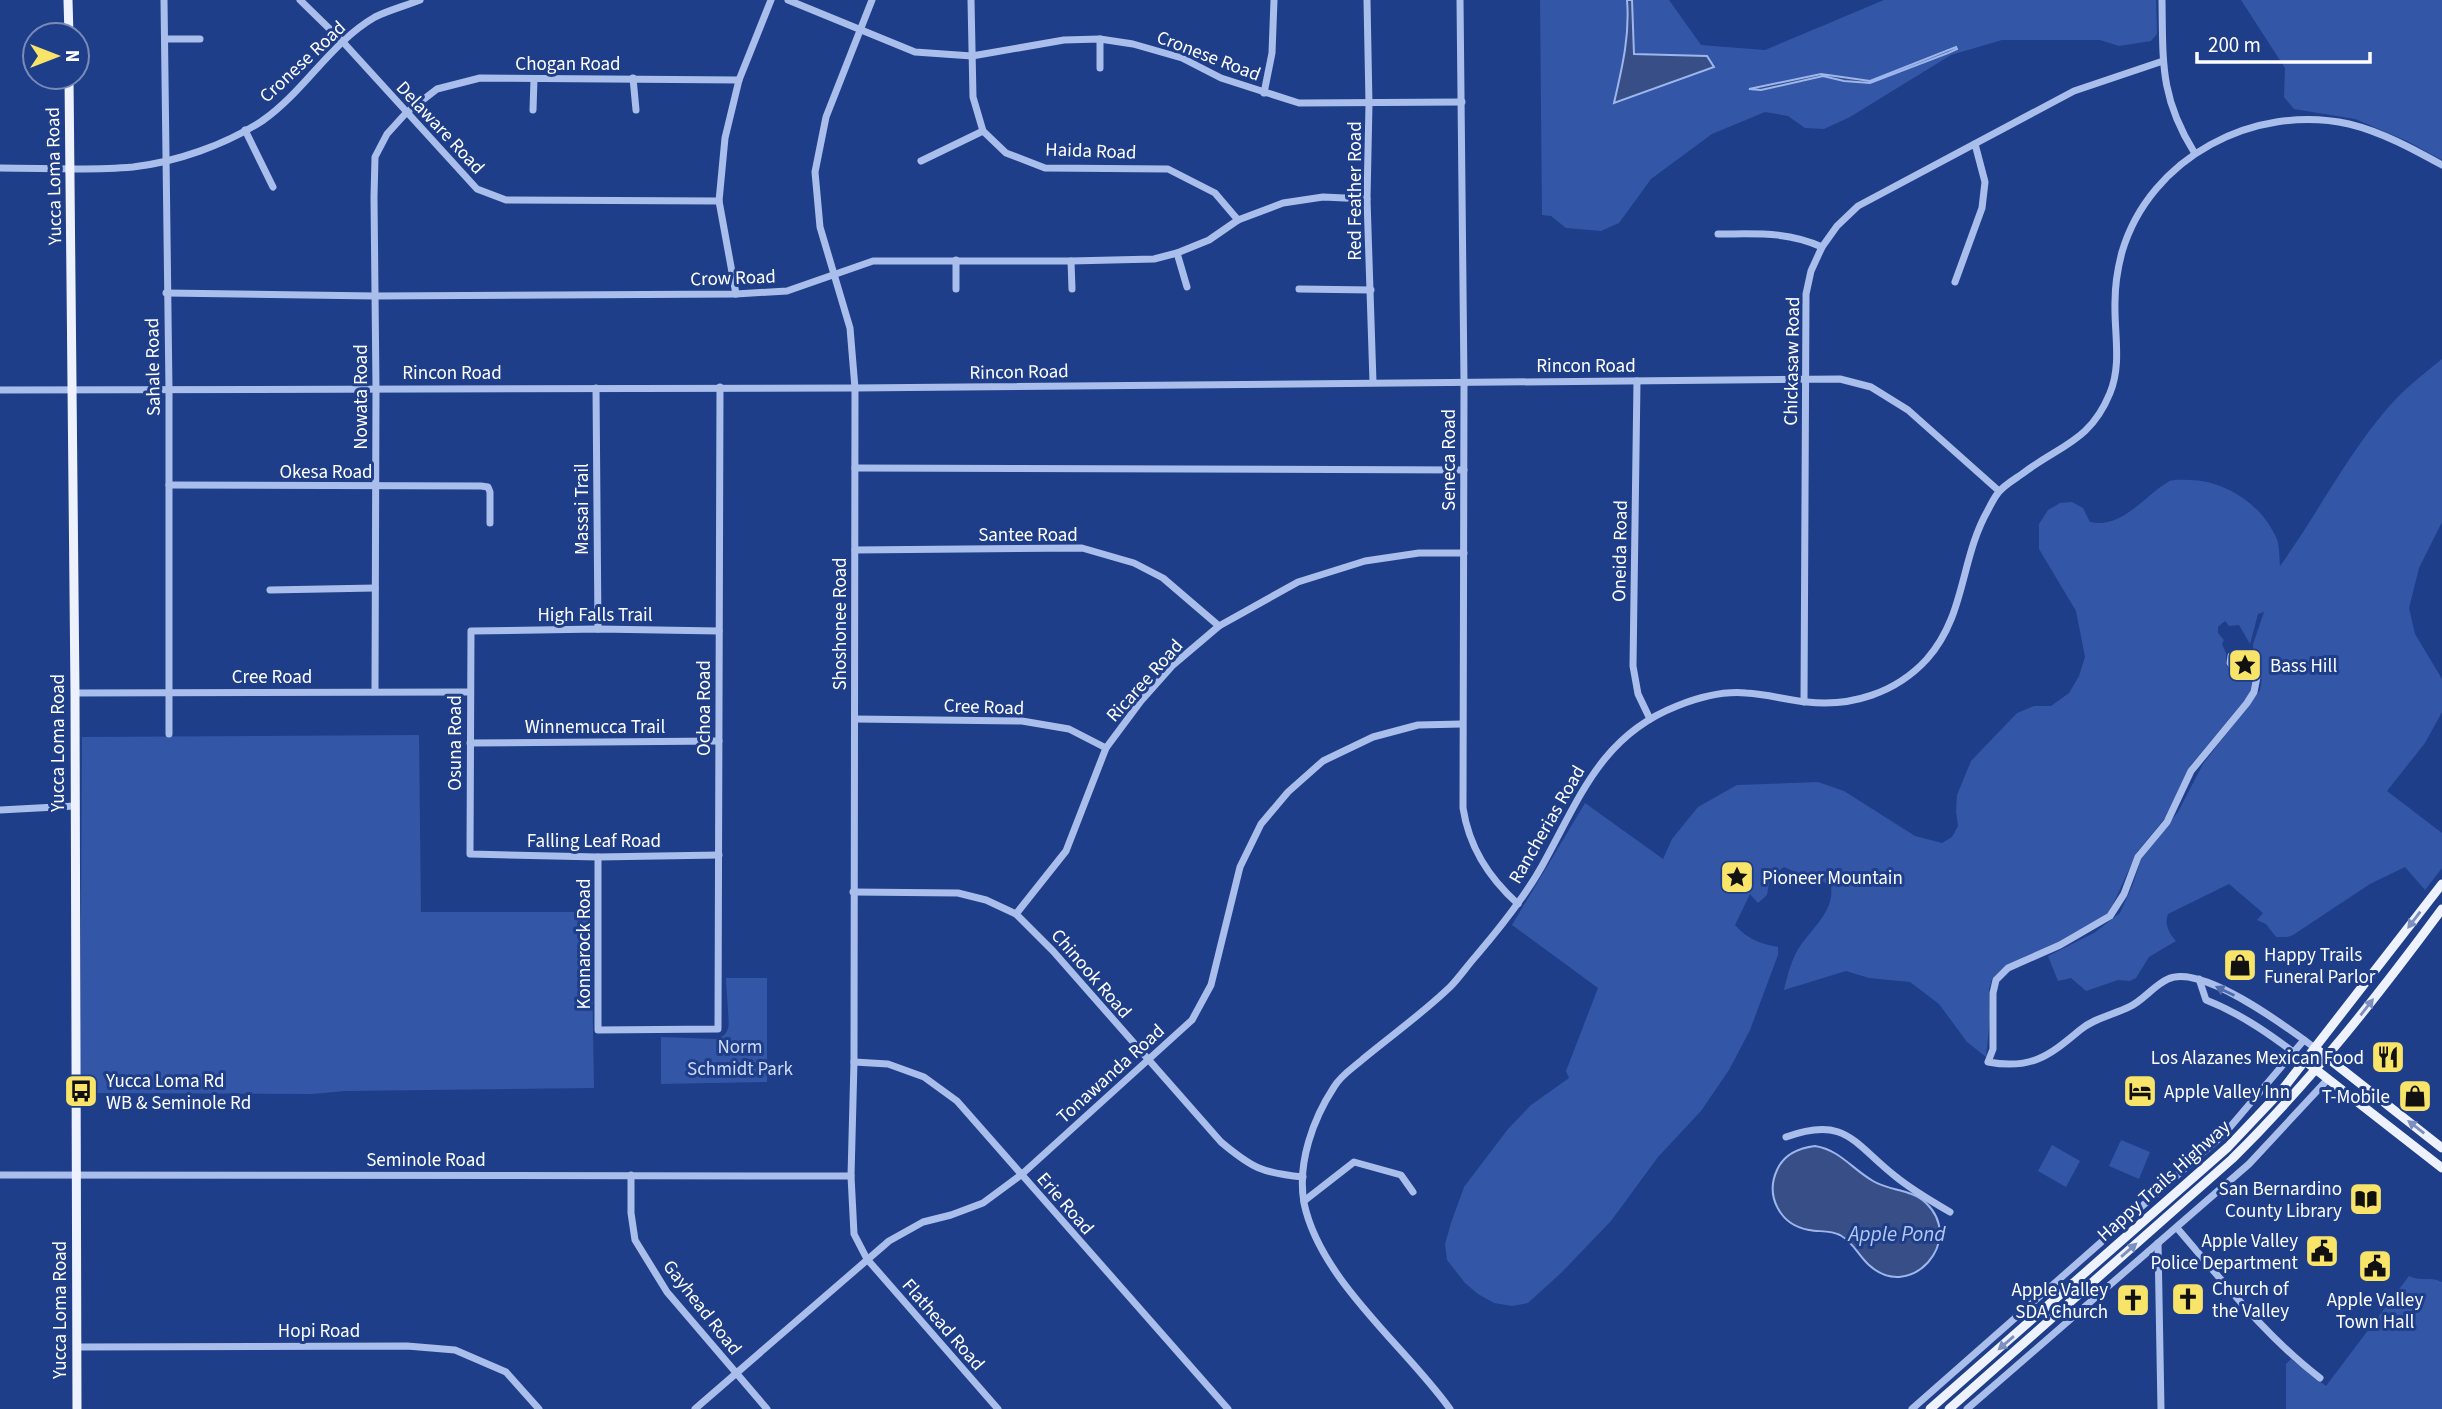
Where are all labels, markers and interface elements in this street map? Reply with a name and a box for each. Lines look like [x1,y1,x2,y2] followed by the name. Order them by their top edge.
[254,15,352,109] street label: Cronese Road
[21,21,91,91] north arrow
[2197,21,2370,65] scale bar
[1153,24,1264,89] street label: Cronese Road
[2208,30,2261,60] text: 200 m
[58,50,85,62] text: N
[515,51,621,78] street label: Chogan Road
[389,75,490,181] street label: Delaware Road
[40,107,69,246] street label: Yucca Loma Road
[1342,121,1369,261] street label: Red Feather Road
[1045,136,1137,167] street label: Haida Road
[690,264,776,293] street label: Crow Road
[1778,296,1807,426] street label: Chickasaw Road
[139,318,168,416] street label: Sahale Road
[348,344,375,450] street label: Nowata Road
[1536,353,1636,380] street label: Rincon Road
[969,358,1069,387] street label: Rincon Road
[402,360,502,387] street label: Rincon Road
[1436,409,1463,511] street label: Seneca Road
[279,459,373,486] street label: Okesa Road
[569,463,596,555] street label: Massai Trail
[1606,500,1635,602] street label: Oneida Road
[978,522,1078,549] street label: Santee Road
[827,557,854,691] street label: Shoshonee Road
[537,602,653,629] street label: High Falls Trail
[1100,634,1190,728] street label: Ricaree Road
[2226,646,2264,684] place icon: Bass Hill
[2270,653,2337,680] place label: Bass Hill
[691,660,718,756] street label: Ochoa Road
[232,664,312,691] street label: Cree Road
[45,674,72,813] street label: Yucca Loma Road
[943,693,1025,722] street label: Cree Road
[442,695,469,791] street label: Osuna Road
[525,714,665,741] street label: Winnemucca Trail
[1502,761,1592,889] street label: Rancherias Road
[527,828,661,855] street label: Falling Leaf Road
[1718,858,1756,896] place icon: Pioneer Mountain
[1762,865,1903,892] place label: Pioneer Mountain
[571,879,598,1009] street label: Konnarock Road
[2408,911,2422,929] one-way arrow
[1044,923,1137,1025] street label: Chinook Road
[2264,942,2376,991] place label: Happy Trails Funeral Parlor
[2221,946,2259,984] shop icon: Happy Trails Funeral Parlor
[2215,985,2235,996] one-way arrow
[2359,999,2374,1016] one-way arrow
[1051,1018,1171,1130] street label: Tonawanda Road
[687,1034,794,1083] park label: Norm Schmidt Park
[2369,1038,2407,1076] restaurant icon: Los Alazanes Mexican Food
[2151,1045,2364,1072] place label: Los Alazanes Mexican Food
[105,1068,251,1117] place label: Yucca Loma Rd WB & Seminole Rd
[62,1072,100,1110] bus stop icon: Yucca Loma Rd WB & Seminole Rd
[2121,1072,2159,1110] hotel icon: Apple Valley Inn
[2396,1077,2434,1115] shop icon: T-Mobile
[2164,1079,2290,1106] place label: Apple Valley Inn
[2322,1084,2390,1111] place label: T-Mobile
[2091,1114,2237,1248] street label: Happy Trails Highway
[2408,1120,2426,1135] one-way arrow
[366,1147,486,1174] street label: Seminole Road
[1030,1167,1100,1241] street label: Erie Road
[2219,1176,2342,1225] place label: San Bernardino County Library
[2347,1180,2385,1218] library icon: San Bernardino County Library
[1847,1219,1946,1249] water label: Apple Pond
[2150,1228,2299,1277] place label: Apple Valley Police Department
[2303,1232,2341,1270] public building icon: Apple Valley Police Department
[47,1241,74,1380] street label: Yucca Loma Road
[2120,1243,2137,1259] one-way arrow
[2356,1247,2394,1285] public building icon: Apple Valley Town Hall
[656,1255,748,1361] street label: Gayhead Road
[895,1273,991,1377] street label: Flathead Road
[2212,1276,2290,1325] place label: Church of the Valley
[2012,1277,2108,1326] place label: Apple Valley SDA Church
[2169,1280,2207,1318] church icon: Church of the Valley
[2114,1281,2152,1319] church icon: Apple Valley SDA Church
[2327,1287,2423,1336] place label: Apple Valley Town Hall
[278,1318,360,1345] street label: Hopi Road
[1997,1335,2015,1351] one-way arrow

